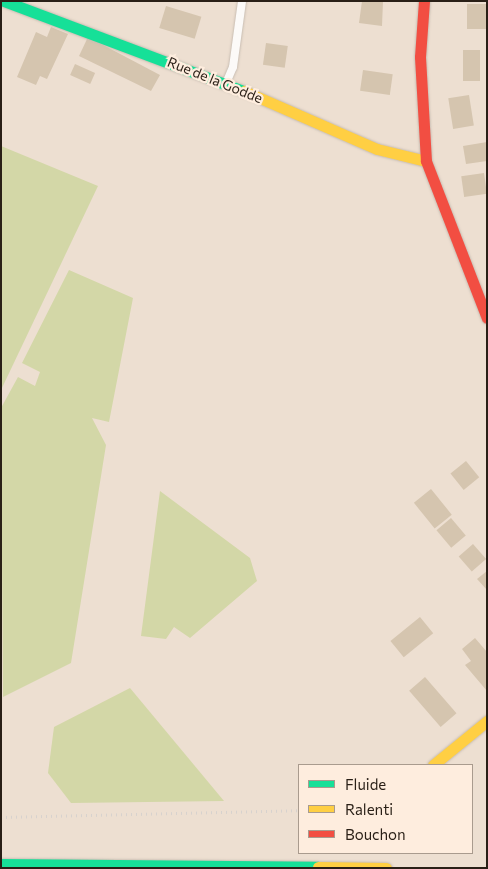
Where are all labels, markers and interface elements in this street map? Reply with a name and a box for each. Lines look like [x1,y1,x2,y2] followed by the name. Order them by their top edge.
[165,53,265,107] street label: Rue de la Godde
[298,764,473,854] legend
[345,775,386,793] text: Fluide
[345,800,393,818] text: Ralenti
[345,825,406,843] text: Bouchon

